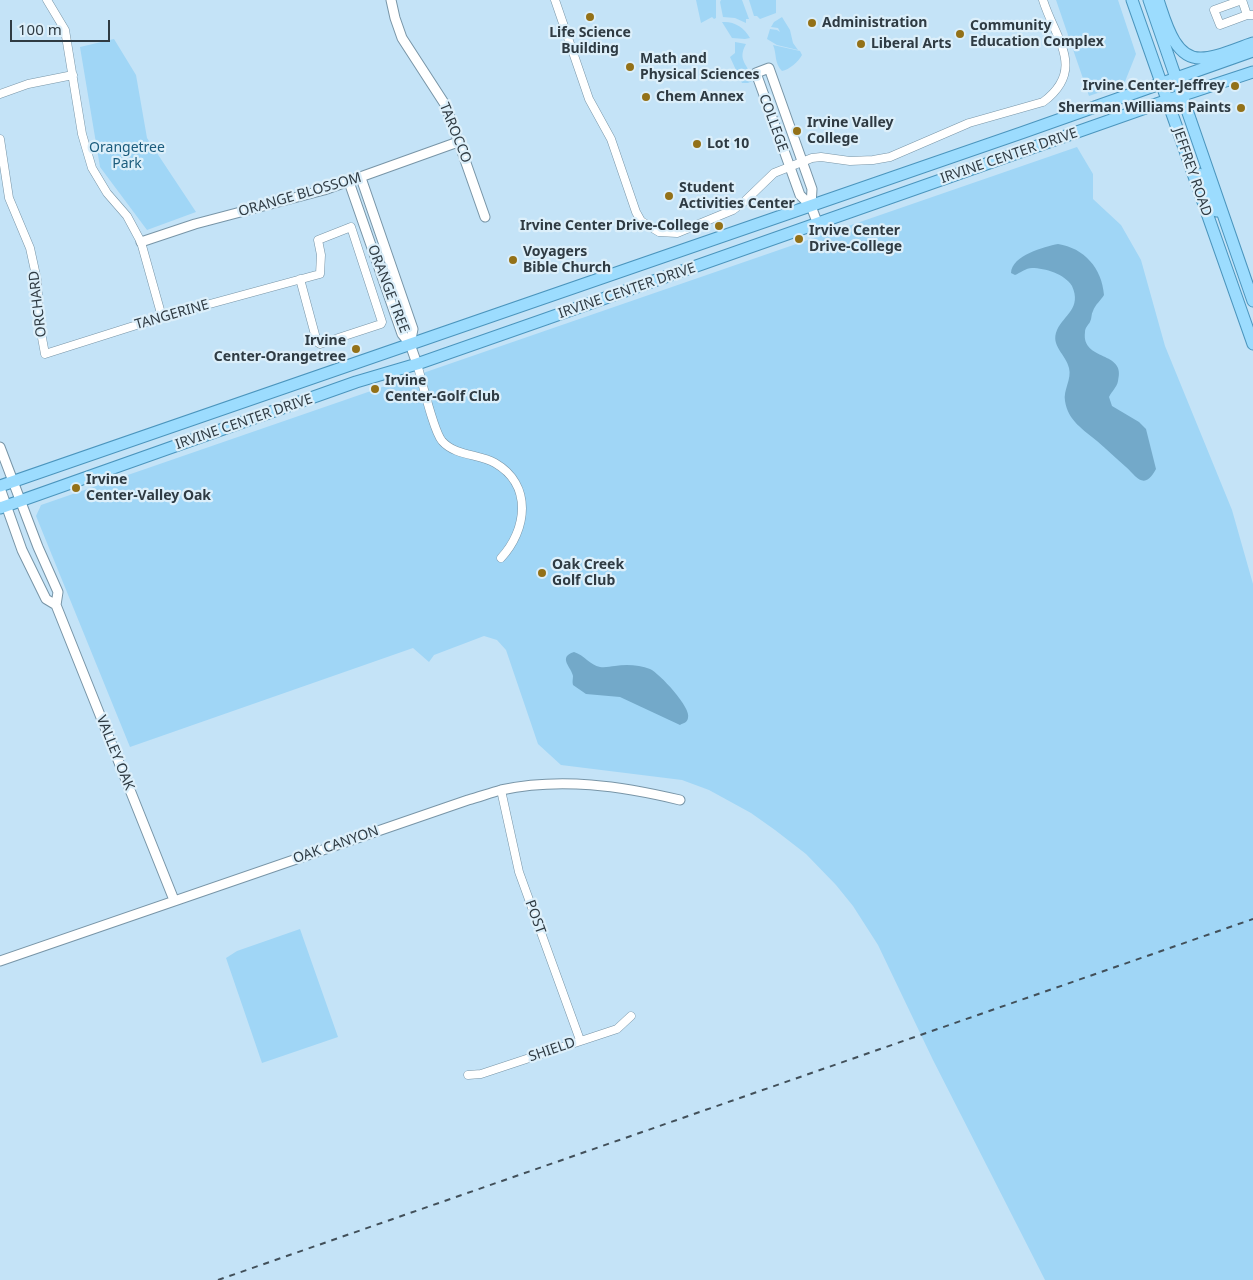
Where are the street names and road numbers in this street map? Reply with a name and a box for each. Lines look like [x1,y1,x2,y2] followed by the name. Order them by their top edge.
[755,92,791,154] street label: COLLEGE
[435,100,475,166] street label: TAROCCO
[938,125,1080,187] street label: IRVINE CENTER DRIVE
[1169,125,1215,219] street label: JEFFREY ROAD
[237,169,363,221] street label: ORANGE BLOSSOM
[364,243,412,335] street label: ORANGE TREE
[556,260,698,322] street label: IRVINE CENTER DRIVE
[26,270,50,338] street label: ORCHARD
[133,296,211,334] street label: TANGERINE
[173,391,315,453] street label: IRVINE CENTER DRIVE
[92,713,138,793] street label: VALLEY OAK
[291,822,381,868] street label: OAK CANYON
[521,898,549,936] street label: POST
[527,1034,577,1066] street label: SHIELD

